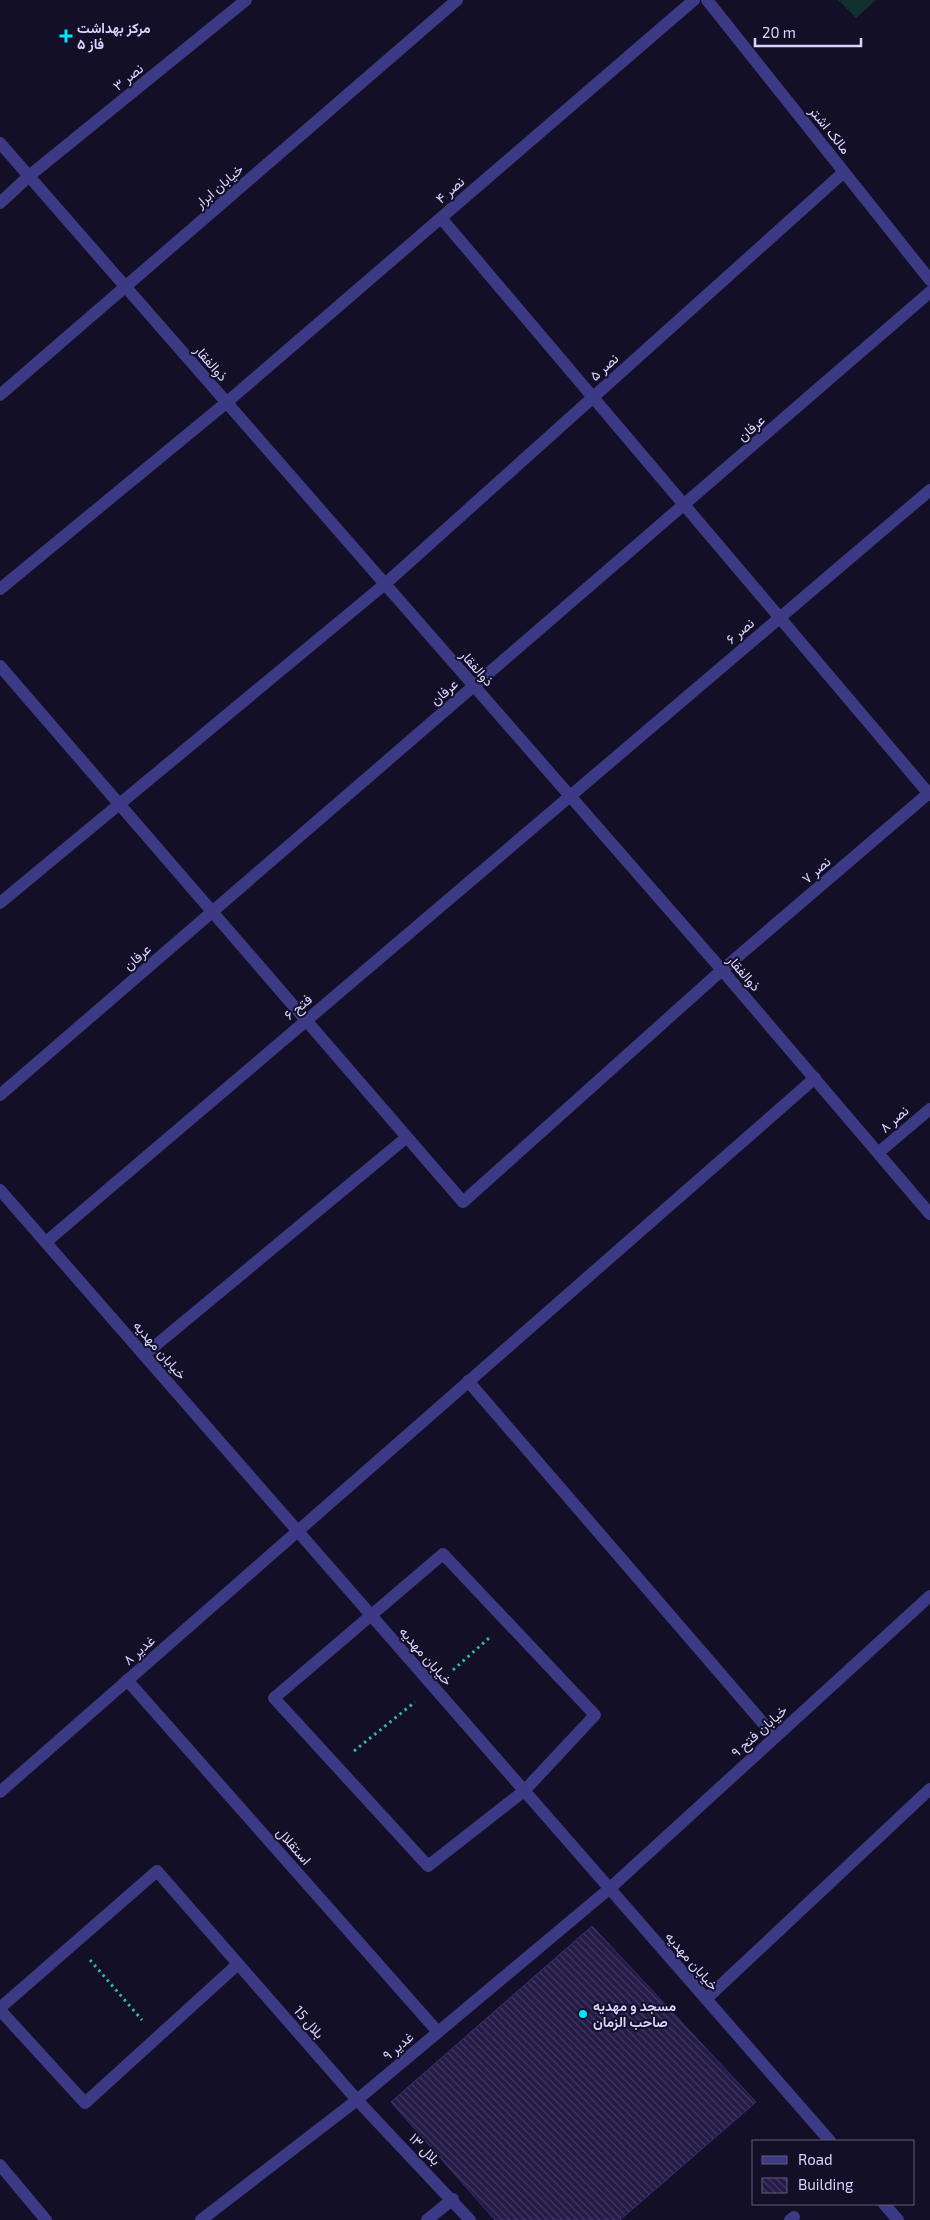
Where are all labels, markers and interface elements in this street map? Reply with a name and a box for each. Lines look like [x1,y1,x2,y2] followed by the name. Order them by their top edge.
[755,15,861,47] scale bar
[77,19,151,53] place label: مرکز بهداشت فاز ۵
[762,23,796,41] text: 20 m
[59,29,73,43] marker: مرکز بهداشت فاز ۵
[109,59,147,95] street label: نصر ۳
[805,102,855,157] street label: مالک اشتر
[190,160,247,213] street label: خیابان ابرار
[432,173,468,207] street label: نصر ۴
[190,340,232,385] street label: ذوالفقار
[586,349,622,385] street label: نصر ۵
[733,411,769,445] street label: عرفان
[722,614,758,648] street label: نصر ۶
[456,645,498,690] street label: ذوالفقار
[426,675,462,709] street label: عرفان
[798,852,834,888] street label: نصر ۷
[119,940,155,974] street label: عرفان
[723,950,765,995] street label: ذوالفقار
[280,990,317,1025] street label: فتح ۶
[876,1101,912,1137] street label: نصر ۸
[130,1317,190,1383] street label: خیابان مهدیه
[396,1623,456,1689] street label: خیابان مهدیه
[119,1631,159,1669] street label: غدیر ۸
[727,1701,792,1762] street label: خیابان فتح ۹
[272,1823,315,1869] street label: استقلال
[662,1928,722,1994] street label: خیابان مهدیه
[593,1997,677,2031] place label: مسجد و مهدیه صاحب الزمان
[289,2002,328,2043] street label: بلال 15
[577,2008,589,2020] marker: مسجد و مهدیه صاحب الزمان
[379,2028,417,2064] street label: غدیر ۹
[405,2129,445,2170] street label: بلال ۱۳
[752,2140,915,2205] legend
[798,2150,833,2168] text: Road
[798,2175,854,2193] text: Building

